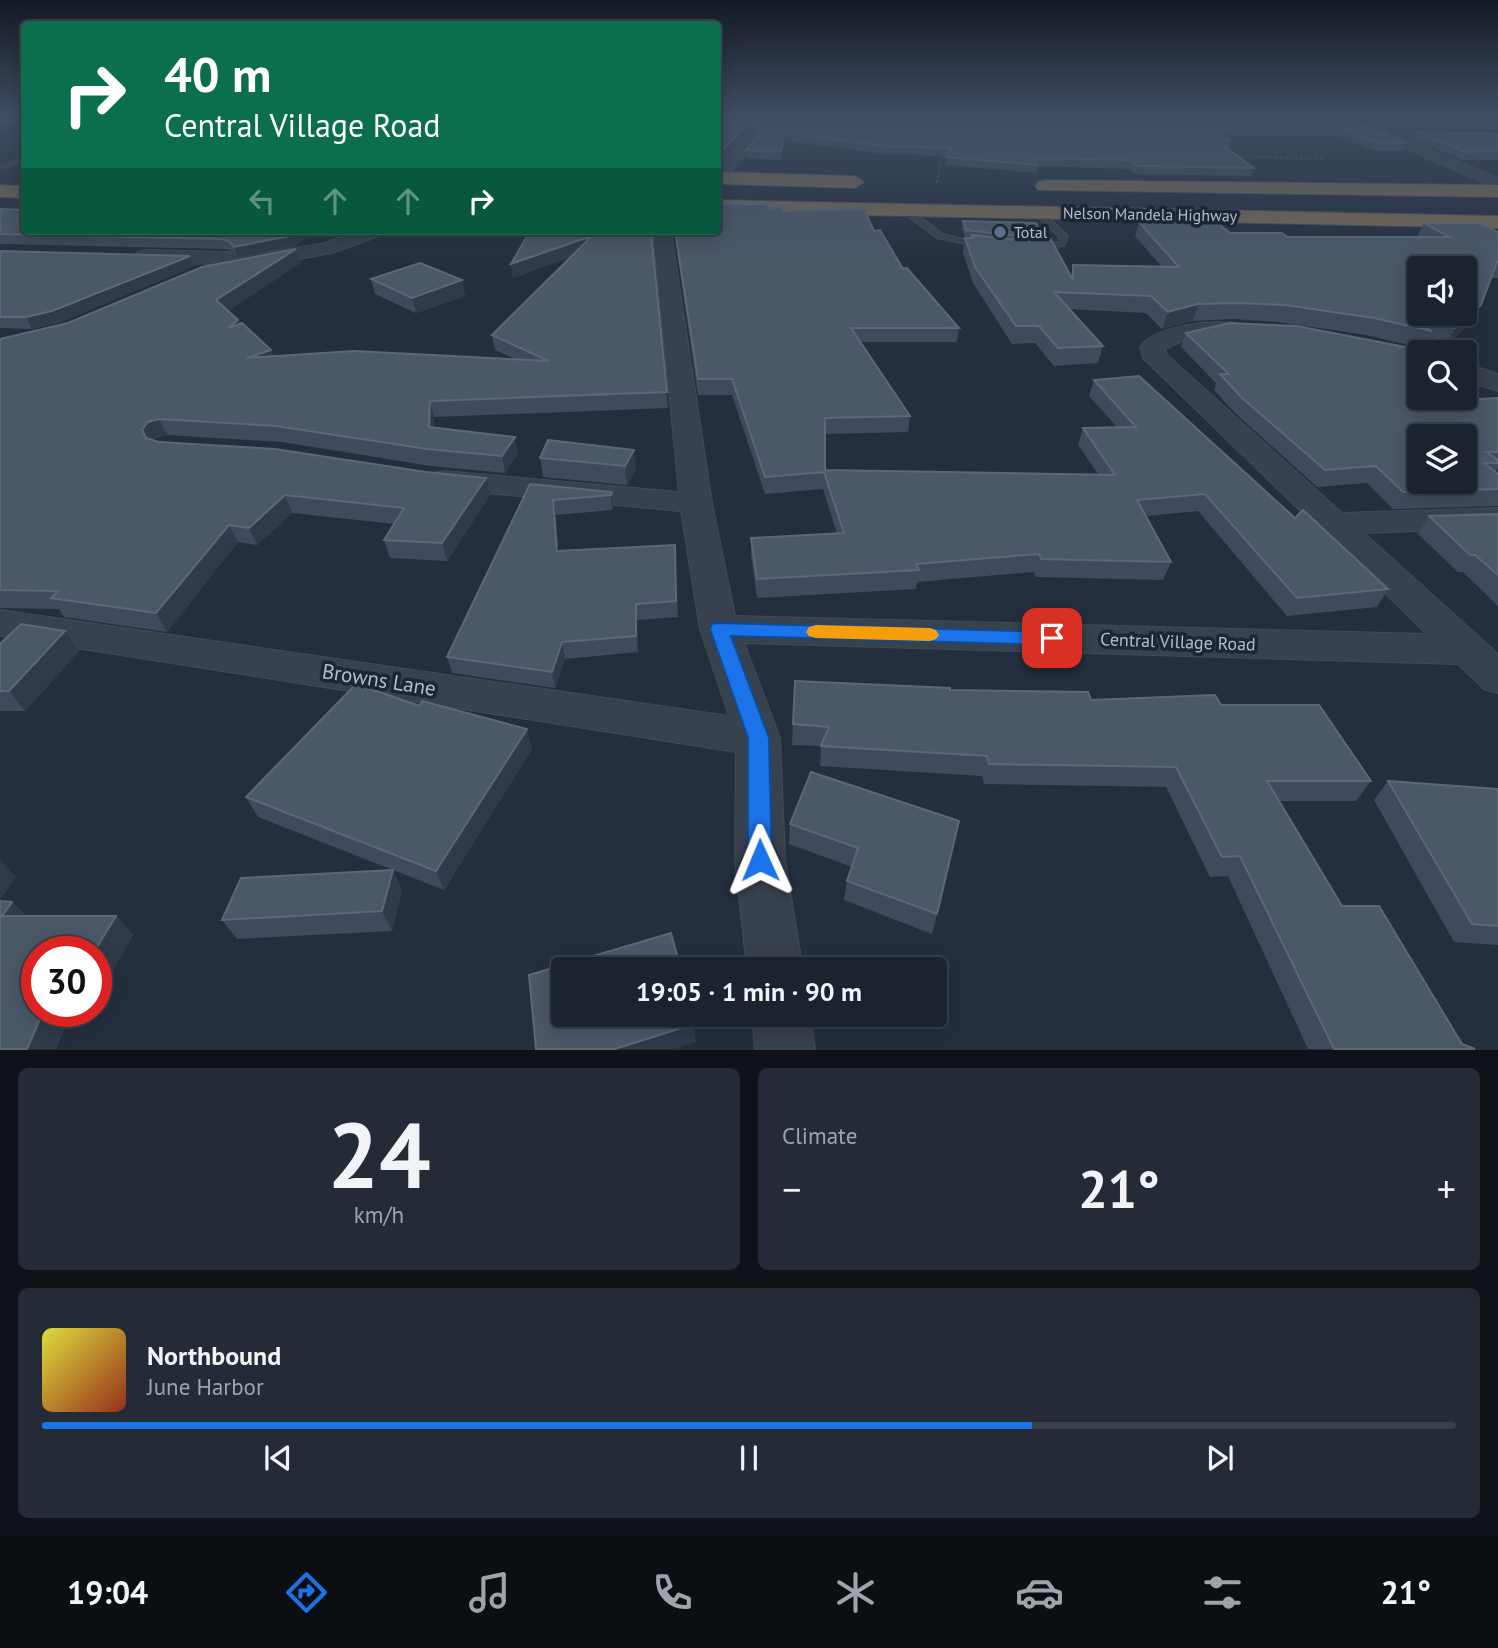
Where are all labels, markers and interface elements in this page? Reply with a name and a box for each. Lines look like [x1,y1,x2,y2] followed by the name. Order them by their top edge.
[164,42,271,106] text: 40 m
[49,49,140,140] icon: right
[164,104,440,146] text: Central Village Road
[243,182,281,220] icon: left
[316,182,354,220] icon: ahead
[389,182,427,220] icon: ahead
[462,182,500,220] icon: right
[1063,202,1238,226] street label: Nelson Mandela Highway
[1014,222,1048,242] place label: Total
[992,224,1008,240] marker: Total
[1407,256,1477,494] map controls
[1407,256,1477,326] button: sound
[1407,340,1477,410] button: search
[1407,424,1477,494] button: layers
[1022,608,1082,668] pin
[1033,619,1071,657] icon: arrive
[1100,627,1256,656] street label: Central Village Road
[320,657,438,702] street label: Browns Lane
[723,823,797,897] position arrow
[21,936,112,1027] speed limit sign: 30
[636,975,862,1008] text: 19:05 · 1 min · 90 m
[327,1095,431,1213] text: 24
[782,1121,857,1150] text: Climate
[1078,1155,1160,1222] text: 21°
[782,1164,801,1213] text: −
[1437,1164,1456,1213] text: +
[354,1200,404,1229] text: km/h
[147,1339,281,1372] text: Northbound
[147,1372,264,1401] text: June Harbor
[259,1439,297,1477] icon: previous
[730,1439,768,1477] icon: pause
[1201,1439,1239,1477] icon: next
[282,1568,331,1617] icon: directions
[465,1568,514,1617] icon: music
[648,1568,697,1617] icon: phone
[831,1568,880,1617] icon: climate
[1015,1568,1064,1617] icon: car
[1198,1568,1247,1617] icon: filters
[67,1571,148,1613] text: 19:04
[1381,1571,1431,1613] text: 21°

